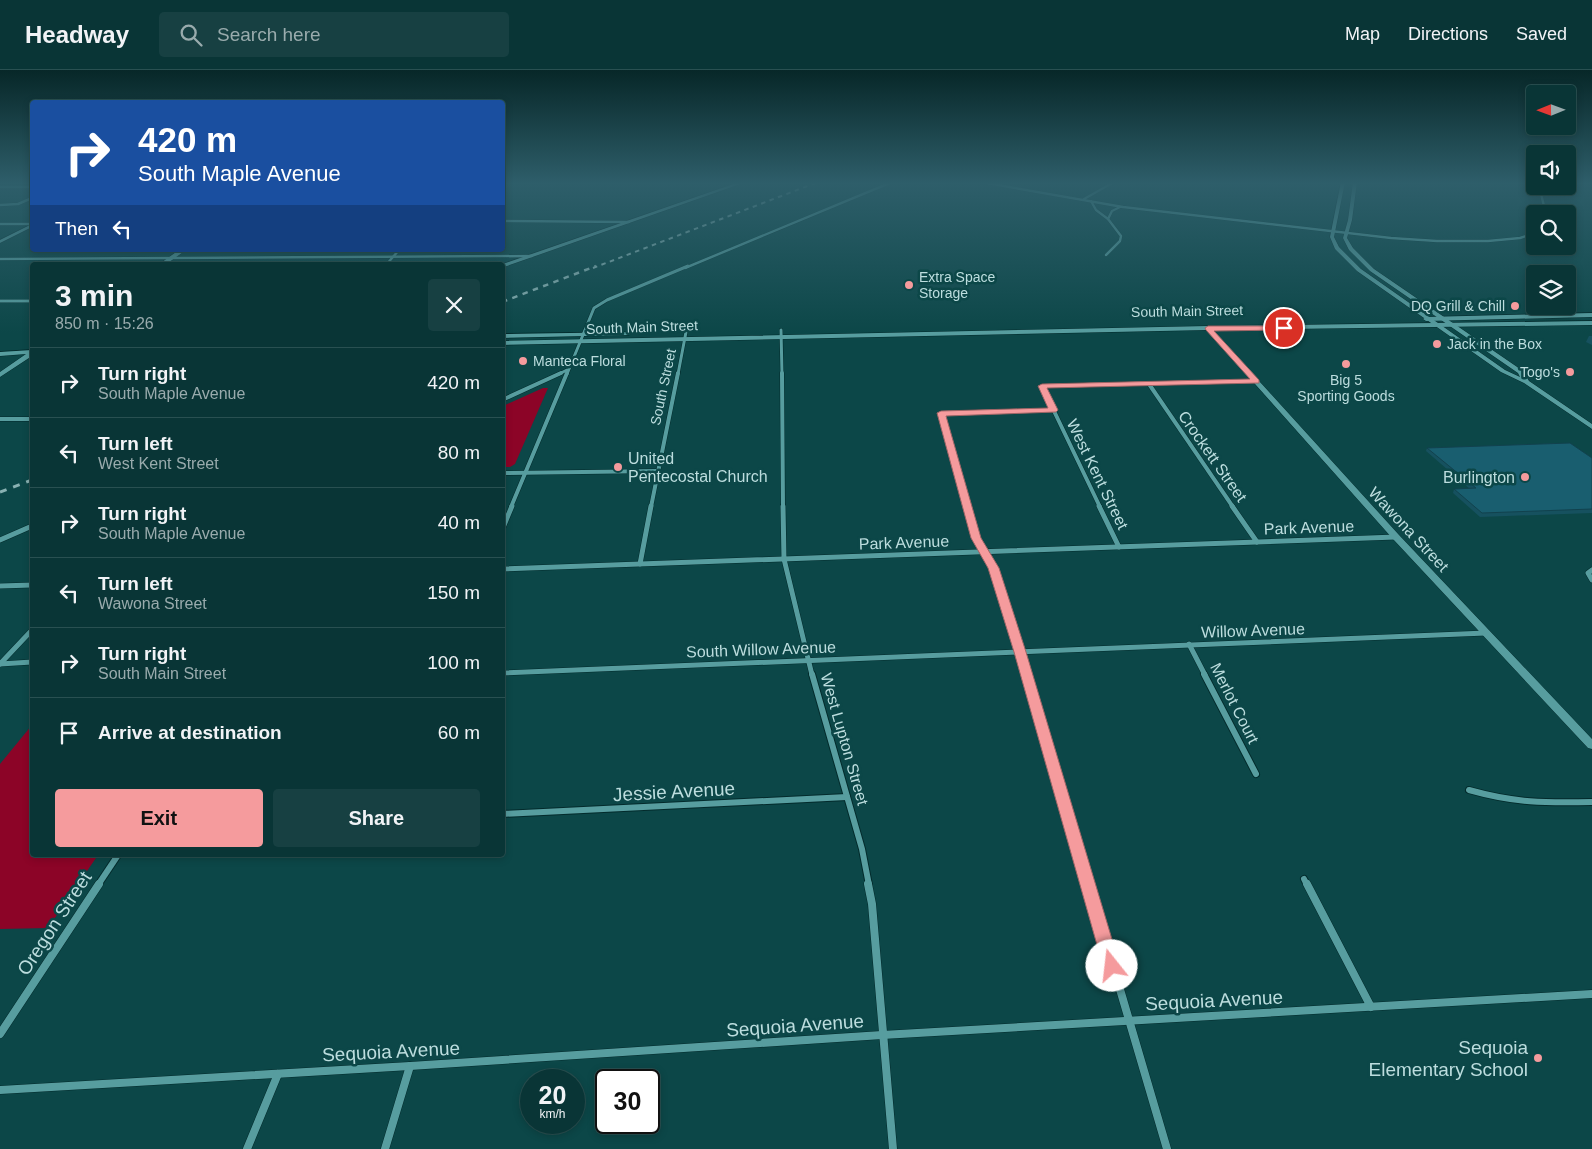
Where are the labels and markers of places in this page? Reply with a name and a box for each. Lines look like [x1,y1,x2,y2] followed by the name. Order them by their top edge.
[919,269,995,301] place label: Extra Space Storage
[903,279,915,291] marker: Extra Space Storage
[1411,298,1505,314] place label: DQ Grill & Chill
[1509,300,1521,312] marker: DQ Grill & Chill
[1263,307,1305,349] pin
[1447,336,1542,352] place label: Jack in the Box
[1431,338,1443,350] marker: Jack in the Box
[533,353,626,369] place label: Manteca Floral
[517,355,529,367] marker: Manteca Floral
[1340,358,1352,370] marker: Big 5 Sporting Goods
[1520,364,1560,380] place label: Togo's
[1564,366,1576,378] marker: Togo's
[1297,372,1395,404] place label: Big 5 Sporting Goods
[628,450,768,485] place label: United Pentecostal Church
[612,461,624,473] marker: United Pentecostal Church
[1443,469,1515,486] place label: Burlington
[1519,471,1531,483] marker: Burlington
[1369,1037,1528,1080] place label: Sequoia Elementary School
[1532,1052,1544,1064] marker: Sequoia Elementary School

